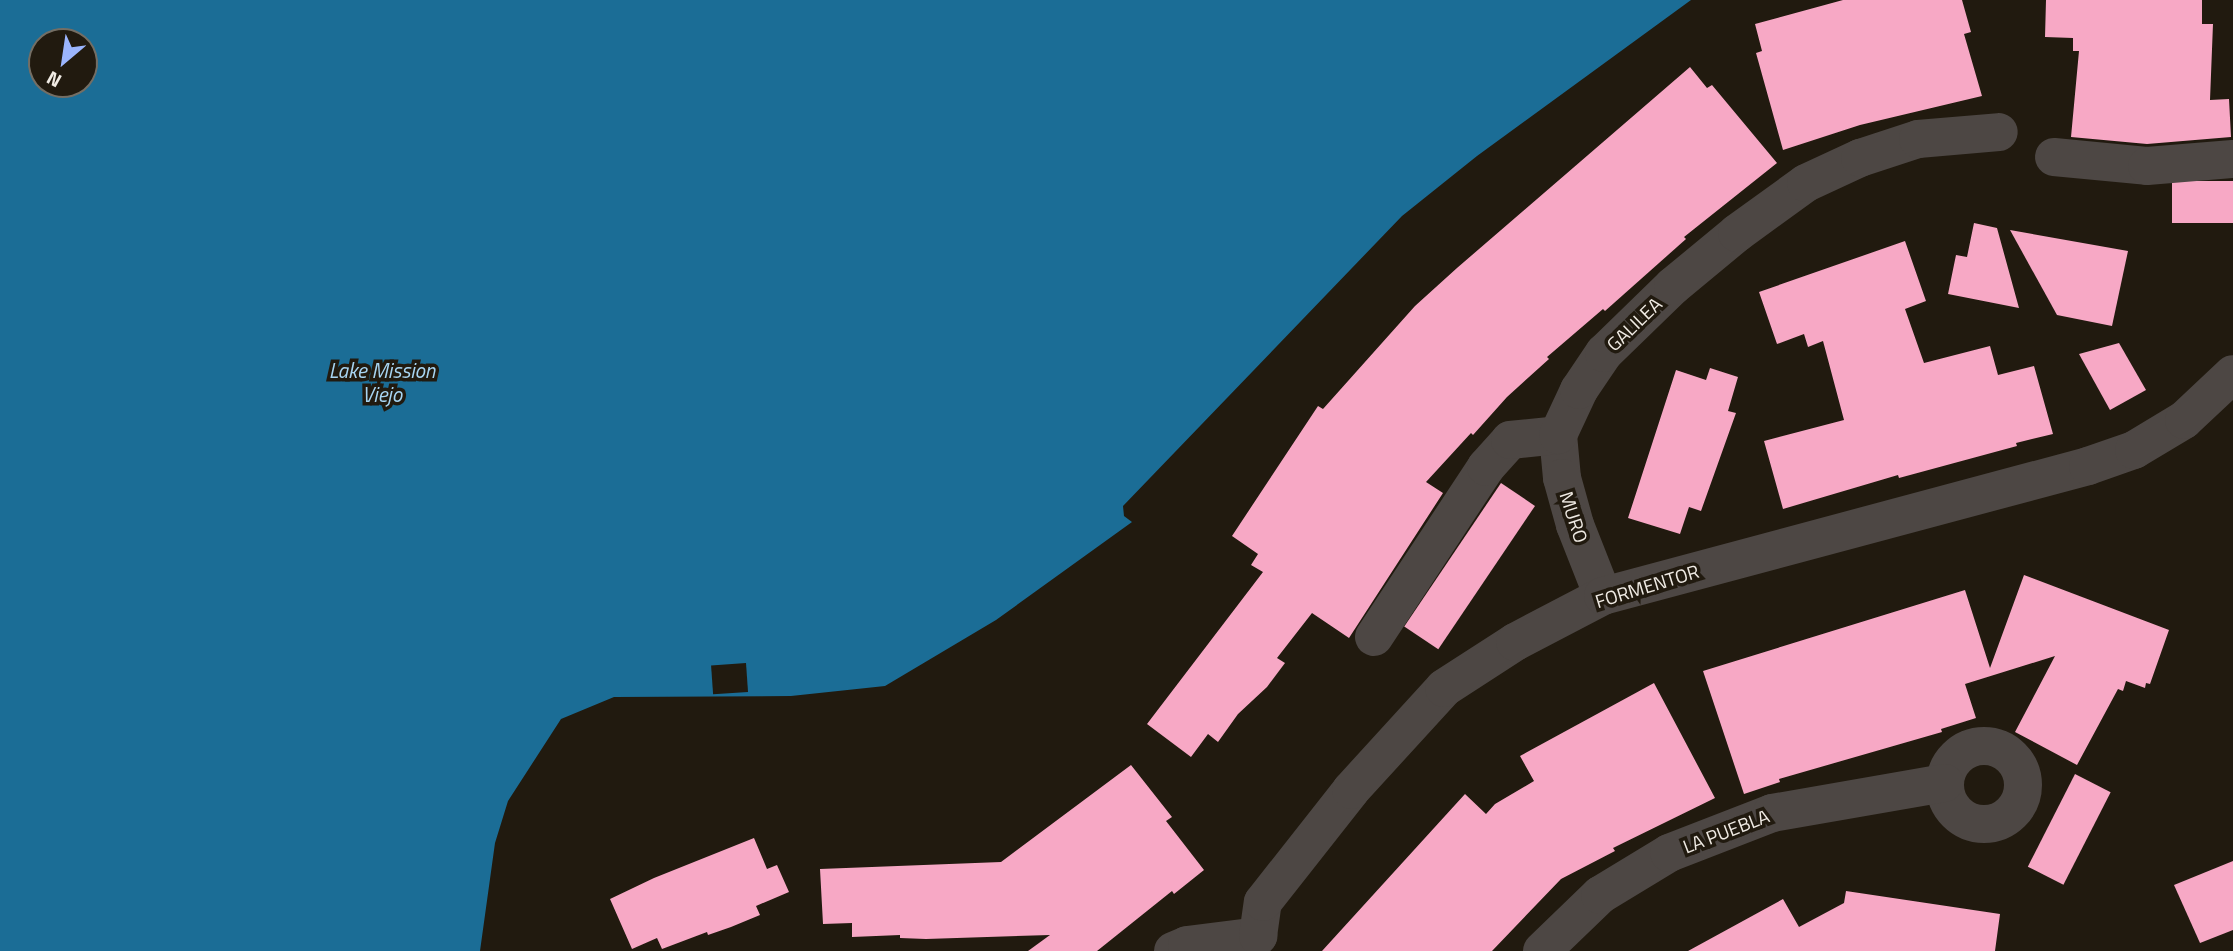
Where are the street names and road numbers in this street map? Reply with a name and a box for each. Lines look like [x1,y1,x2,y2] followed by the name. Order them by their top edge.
[1602,292,1666,356] street label: GALILEA
[1555,489,1593,545] street label: MURO
[1592,559,1702,613] street label: FORMENTOR
[1680,804,1772,858] street label: LA PUEBLA

